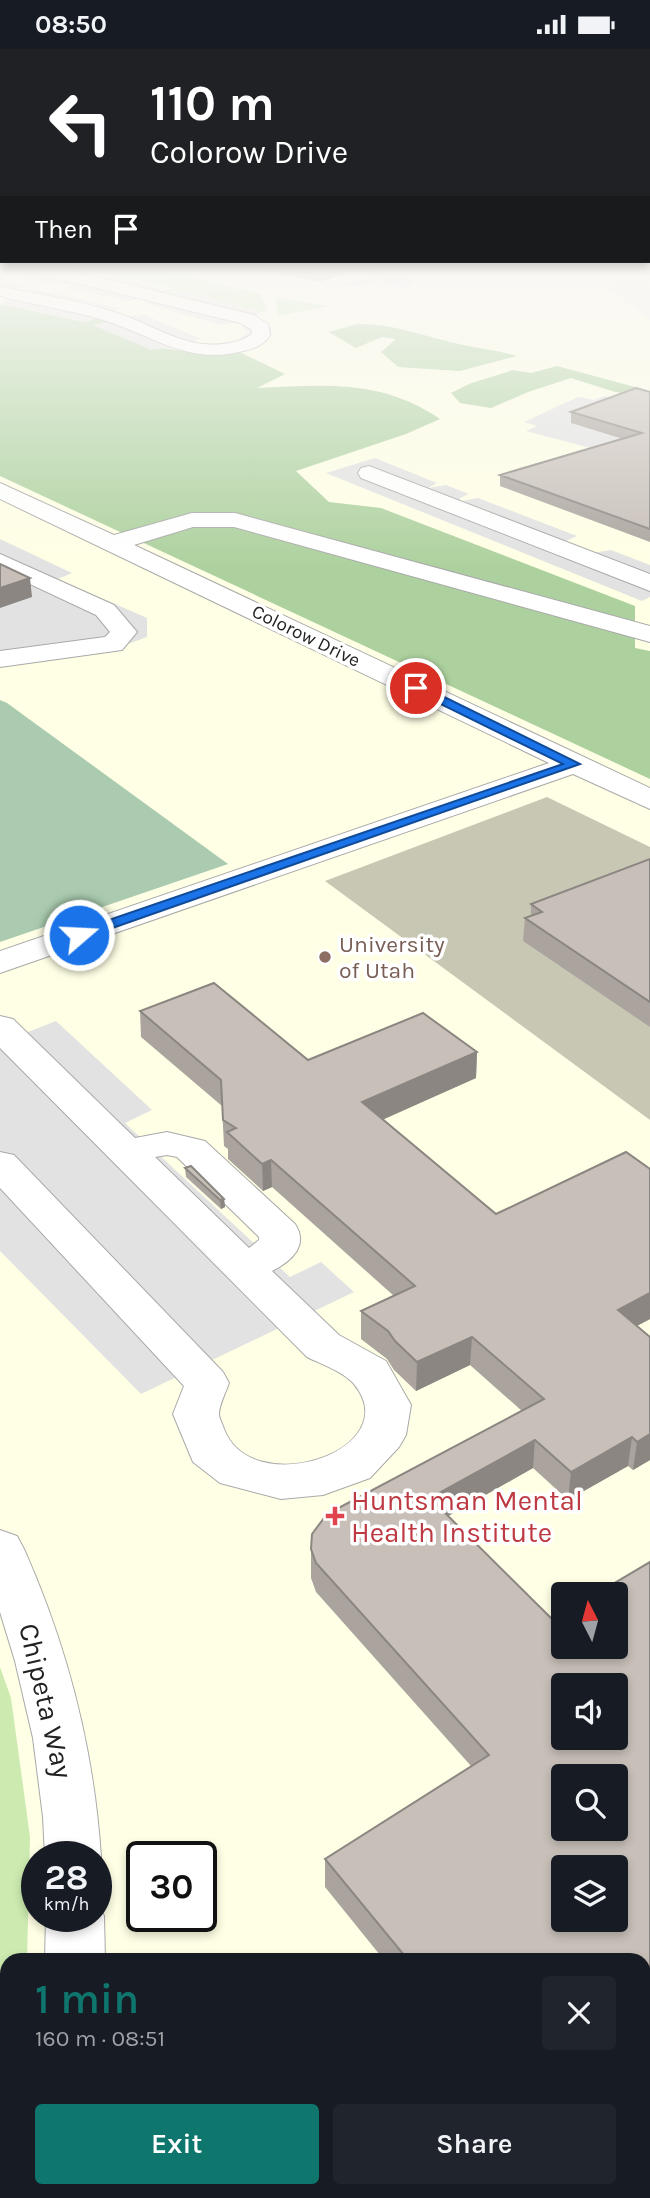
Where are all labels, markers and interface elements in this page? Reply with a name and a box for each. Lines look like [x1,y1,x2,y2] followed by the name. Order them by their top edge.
[35,9,107,40] text: 08:50
[150,75,275,132] text: 110 m
[35,77,126,168] icon: left
[150,134,348,171] text: Colorow Drive
[107,210,145,248] icon: arrive
[35,214,93,245] text: Then
[248,600,364,672] street label: Colorow Drive
[386,658,446,718] pin
[397,669,435,707] icon: arrive
[42,898,116,972] position arrow
[339,931,445,984] place label: University of Utah
[317,949,333,965] marker: University of Utah
[351,1484,583,1549] place label: Huntsman Mental Health Institute
[325,1506,345,1526] marker: Huntsman Mental Health Institute
[551,1582,628,1659] north arrow
[551,1582,628,1932] map controls
[12,1620,80,1782] street label: Chipeta Way
[551,1673,628,1750] button: sound
[551,1764,628,1841] button: search
[126,1841,217,1932] speed limit sign: 30
[551,1855,628,1932] button: layers
[45,1857,88,1898] text: 28
[44,1893,89,1915] text: km/h
[35,1974,139,2024] text: 1 min
[542,1976,616,2050] button: close
[35,2025,165,2052] text: 160 m · 08:51
[35,2104,319,2184] button: Exit
[333,2104,616,2184] button: Share

